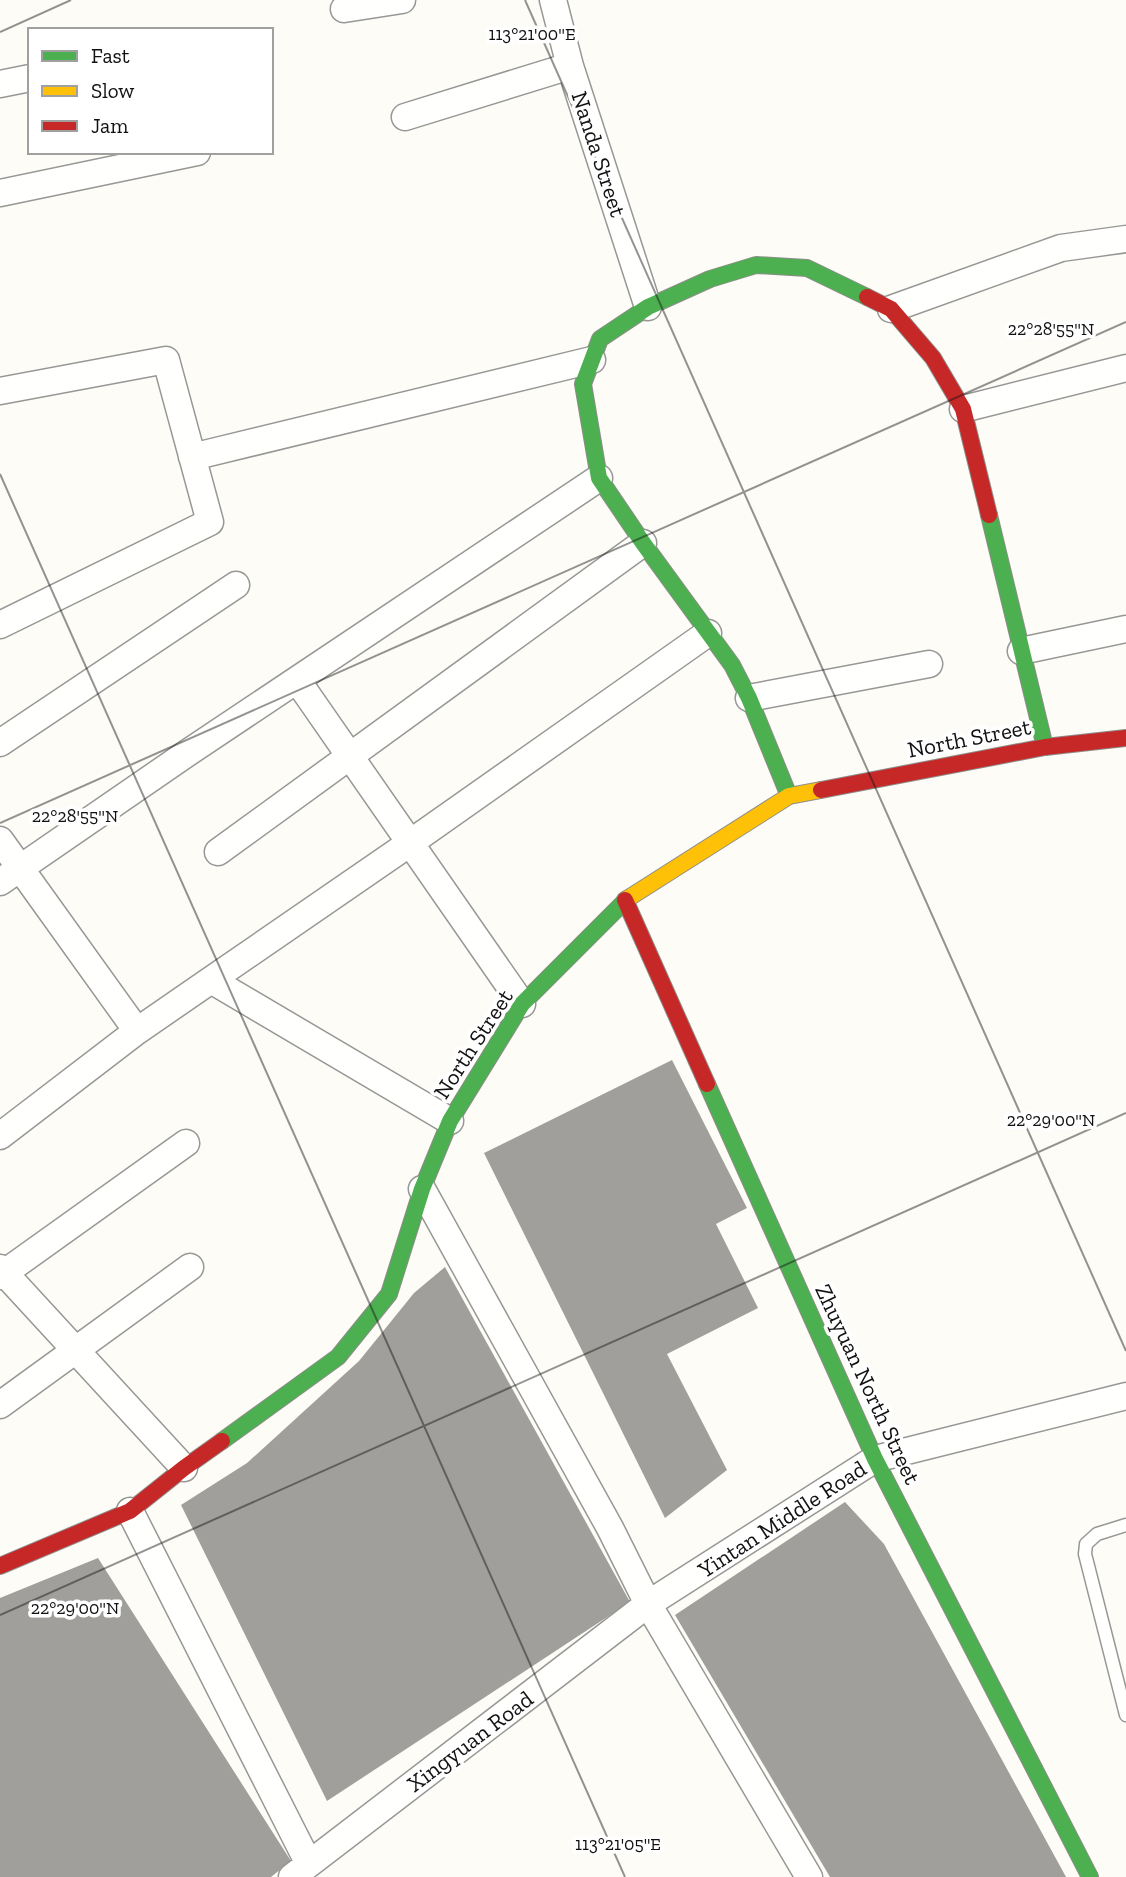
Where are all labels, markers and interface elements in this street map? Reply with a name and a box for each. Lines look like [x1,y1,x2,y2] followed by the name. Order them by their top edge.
[488,23,576,45] text: 113°21'00"E
[28,28,273,154] legend
[91,43,130,68] text: Fast
[91,78,134,103] text: Slow
[566,88,633,221] street label: Nanda Street
[91,113,128,138] text: Jam
[1008,318,1094,340] text: 22°28'55"N
[905,712,1033,764] street label: North Street
[32,805,118,827] text: 22°28'55"N
[427,984,519,1104] street label: North Street
[1007,1109,1095,1131] text: 22°29'00"N
[809,1279,927,1489] street label: Zhuyuan North Street
[692,1454,872,1584] street label: Yintan Middle Road
[31,1597,119,1619] text: 22°29'00"N
[402,1684,539,1797] street label: Xingyuan Road
[575,1833,661,1855] text: 113°21'05"E

